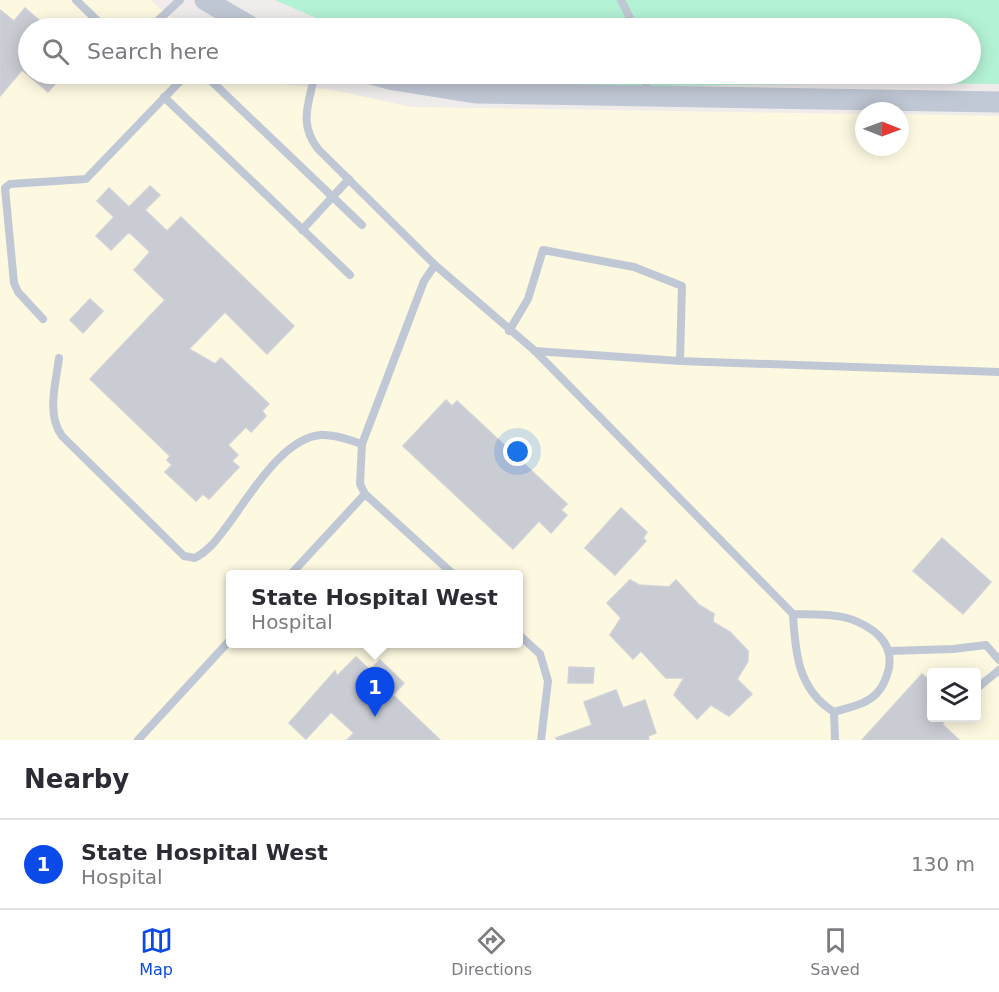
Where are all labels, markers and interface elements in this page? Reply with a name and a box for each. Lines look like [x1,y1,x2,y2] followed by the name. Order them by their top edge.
[18,18,981,84] search box
[39,35,72,68] icon: search
[87,39,219,64] text: Search here
[855,102,909,156] north arrow
[503,437,532,466] your location
[226,570,523,648] popup
[251,585,498,610] text: State Hospital West
[251,610,333,634] text: Hospital
[356,668,394,717] pin: 1
[927,668,981,722] map controls
[927,668,981,722] button: layers
[24,764,129,794] text: Nearby
[81,840,328,865] text: State Hospital West
[37,852,50,876] text: 1
[911,852,975,876] text: 130 m
[81,865,163,889] text: Hospital
[139,924,173,979] tab: Map
[451,924,532,979] tab: Directions
[810,924,860,979] tab: Saved

